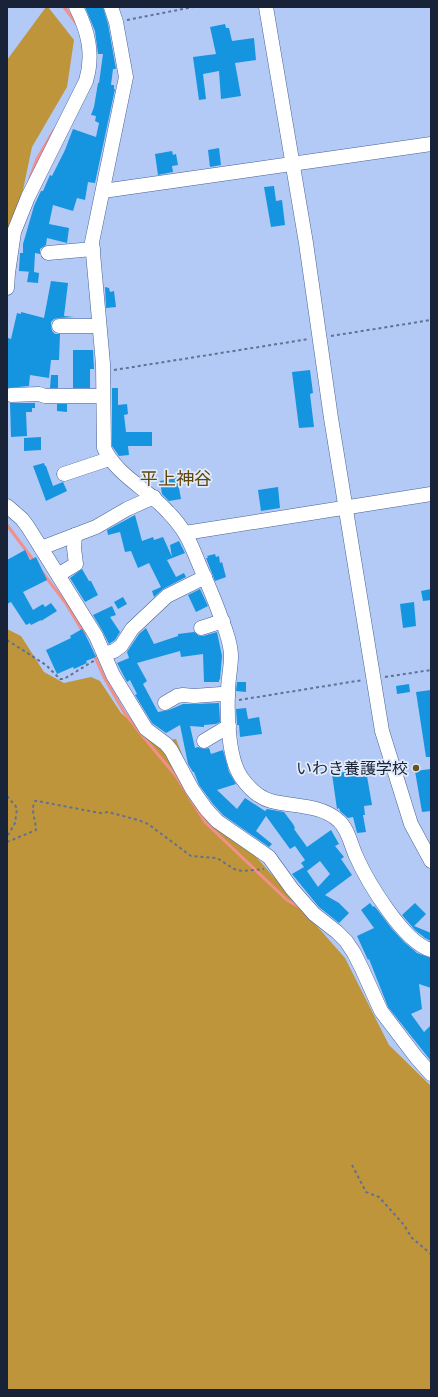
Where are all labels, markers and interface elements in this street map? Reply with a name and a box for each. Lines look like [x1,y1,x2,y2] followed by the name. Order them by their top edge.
[140,466,212,492] district label: 平上神谷
[296,757,408,780] place label: いわき養護学校
[411,763,421,773] marker: いわき養護学校

